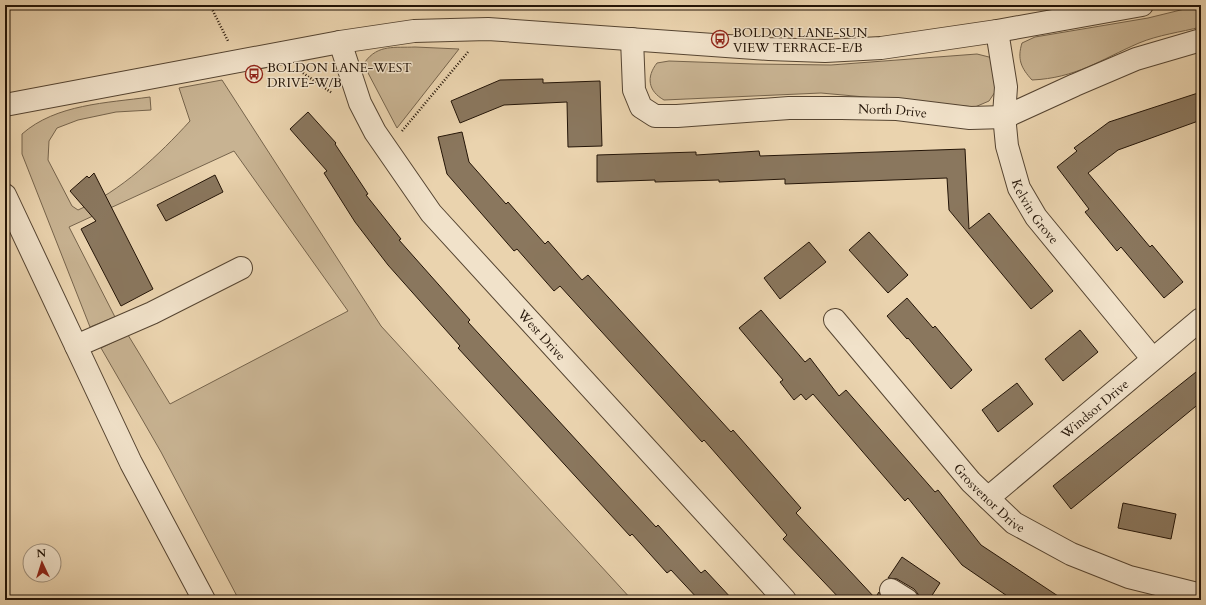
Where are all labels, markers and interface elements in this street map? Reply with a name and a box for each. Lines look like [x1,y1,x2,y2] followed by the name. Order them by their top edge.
[733,24,868,57] place label: BOLDON LANE-SUN VIEW TERRACE-E/B
[710,29,730,49] bus stop icon: BOLDON LANE-SUN VIEW TERRACE-E/B
[267,59,412,92] place label: BOLDON LANE-WEST DRIVE-W/B
[244,64,264,84] bus stop icon: BOLDON LANE-WEST DRIVE-W/B
[858,100,928,123] street label: North Drive
[1007,177,1063,248] street label: Kelvin Grove
[513,305,570,365] street label: West Drive
[1057,376,1133,444] street label: Windsor Drive
[949,460,1028,537] street label: Grosvenor Drive
[22,543,62,583] north arrow
[36,546,47,561] text: N

